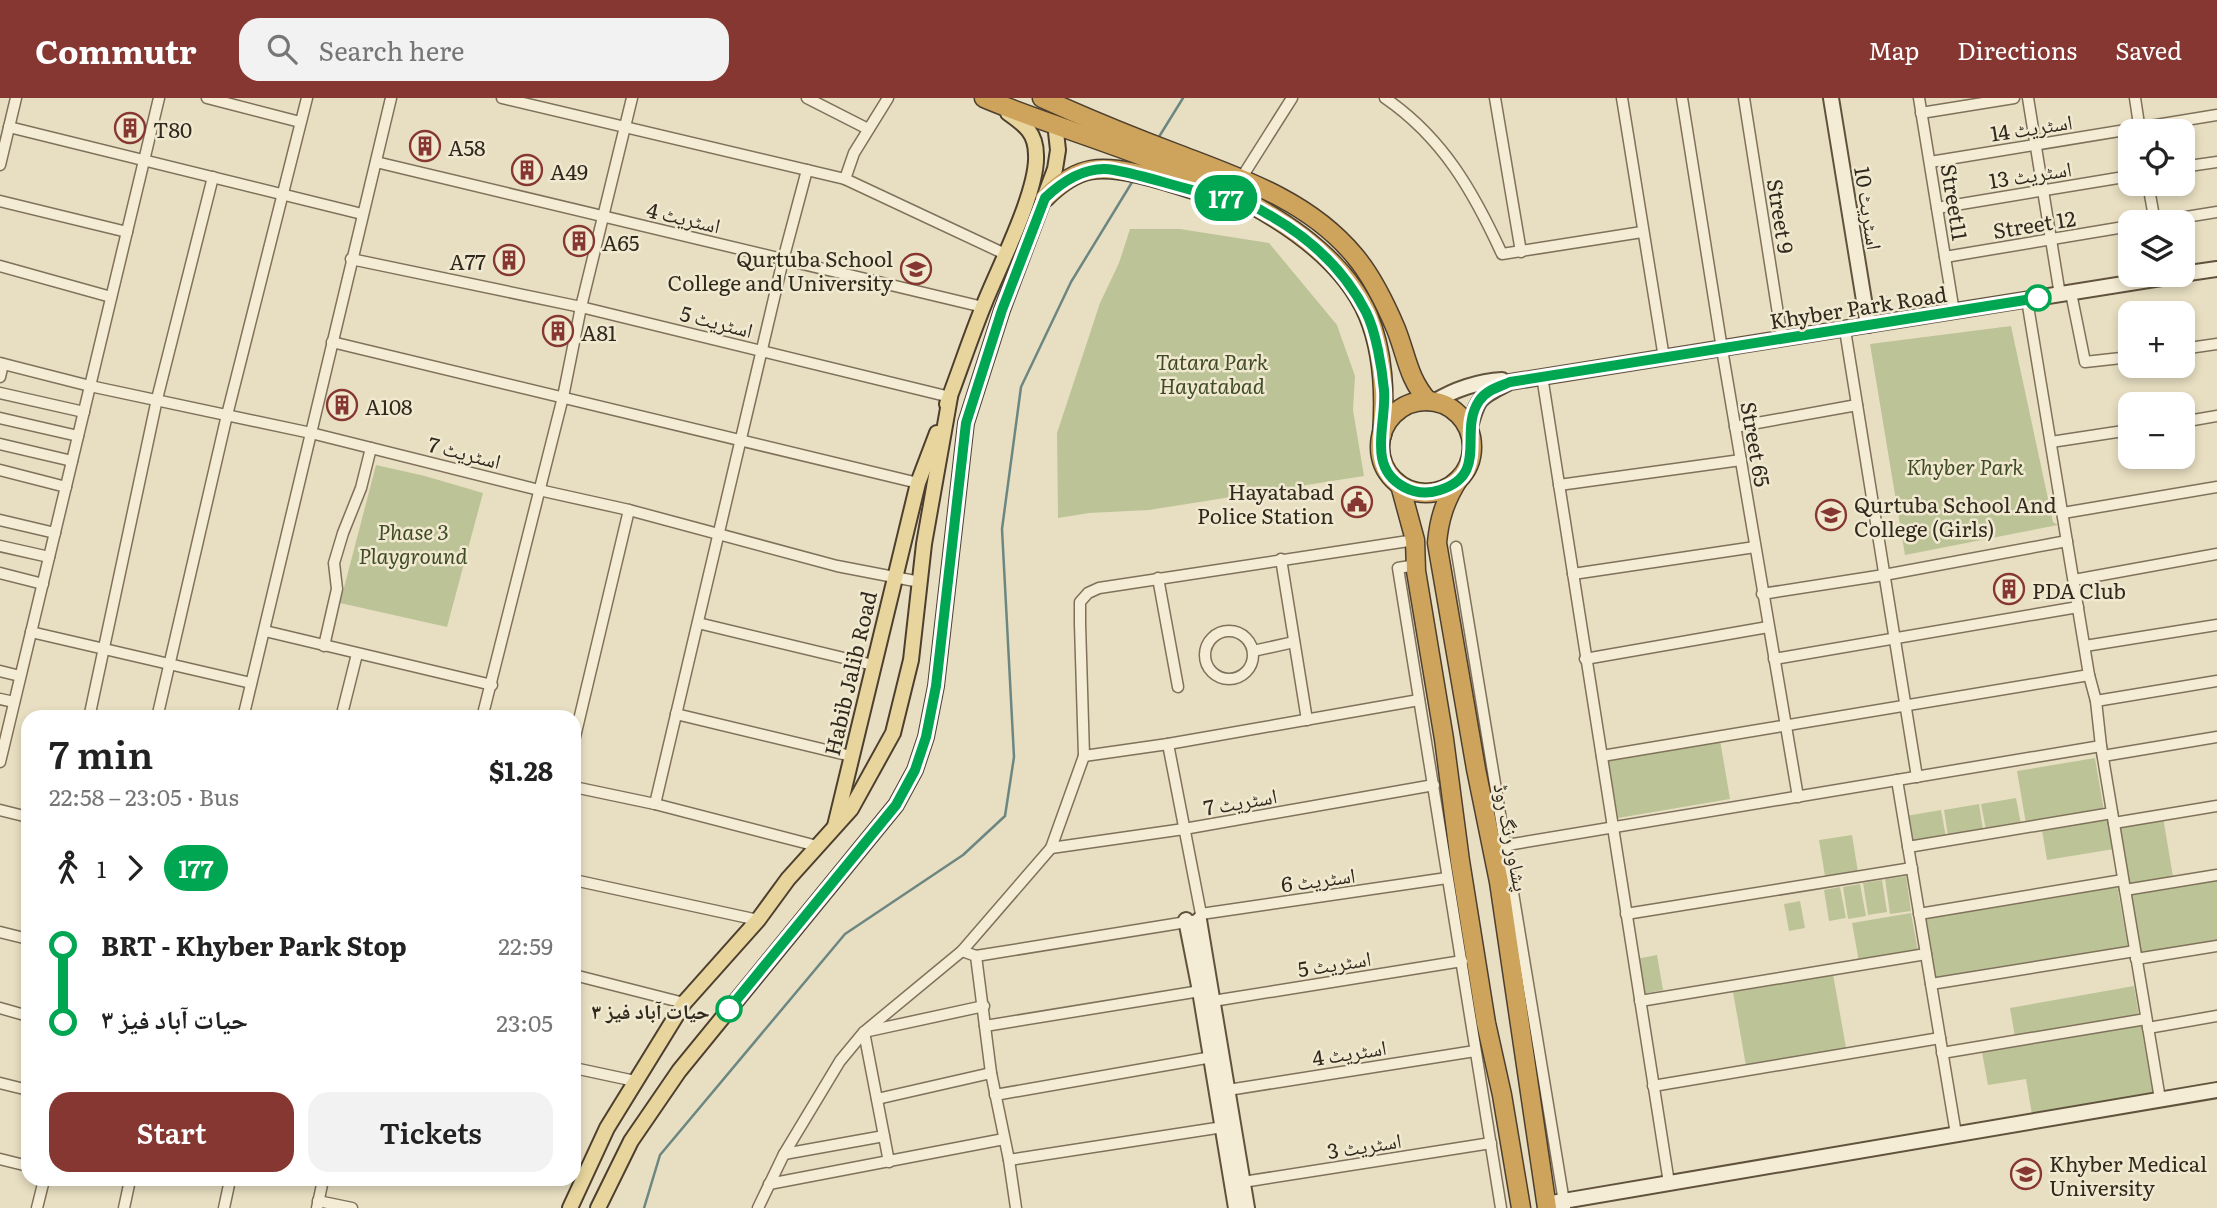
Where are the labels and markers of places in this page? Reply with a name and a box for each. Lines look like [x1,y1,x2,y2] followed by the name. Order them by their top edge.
[113,111,147,145] building icon: T80
[153,113,192,144] place label: T80
[408,129,442,163] building icon: A58
[448,131,486,162] place label: A58
[510,153,544,187] building icon: A49
[550,155,588,186] place label: A49
[562,224,596,258] building icon: A65
[602,226,639,257] place label: A65
[668,242,894,297] place label: Qurtuba School College and University
[492,243,526,277] building icon: A77
[449,245,486,276] place label: A77
[899,252,933,286] school or university icon: Qurtuba School College and University
[2025,285,2051,311] unlabelled marker
[541,314,575,348] building icon: A81
[581,316,617,347] place label: A81
[325,388,359,422] building icon: A108
[365,390,413,421] place label: A108
[1197,475,1334,530] place label: Hayatabad Police Station
[1340,485,1374,519] public building icon: Hayatabad Police Station
[1854,488,2057,543] place label: Qurtuba School And College (Girls)
[1814,498,1848,532] school or university icon: Qurtuba School And College (Girls)
[1992,572,2026,606] building icon: PDA Club
[2032,574,2126,605] place label: PDA Club
[591,994,710,1025] place label: حیات آباد فیز ۳
[716,996,742,1022] marker: حیات آباد فیز ۳
[2049,1147,2207,1202] place label: Khyber Medical University
[2009,1157,2043,1191] school or university icon: Khyber Medical University

